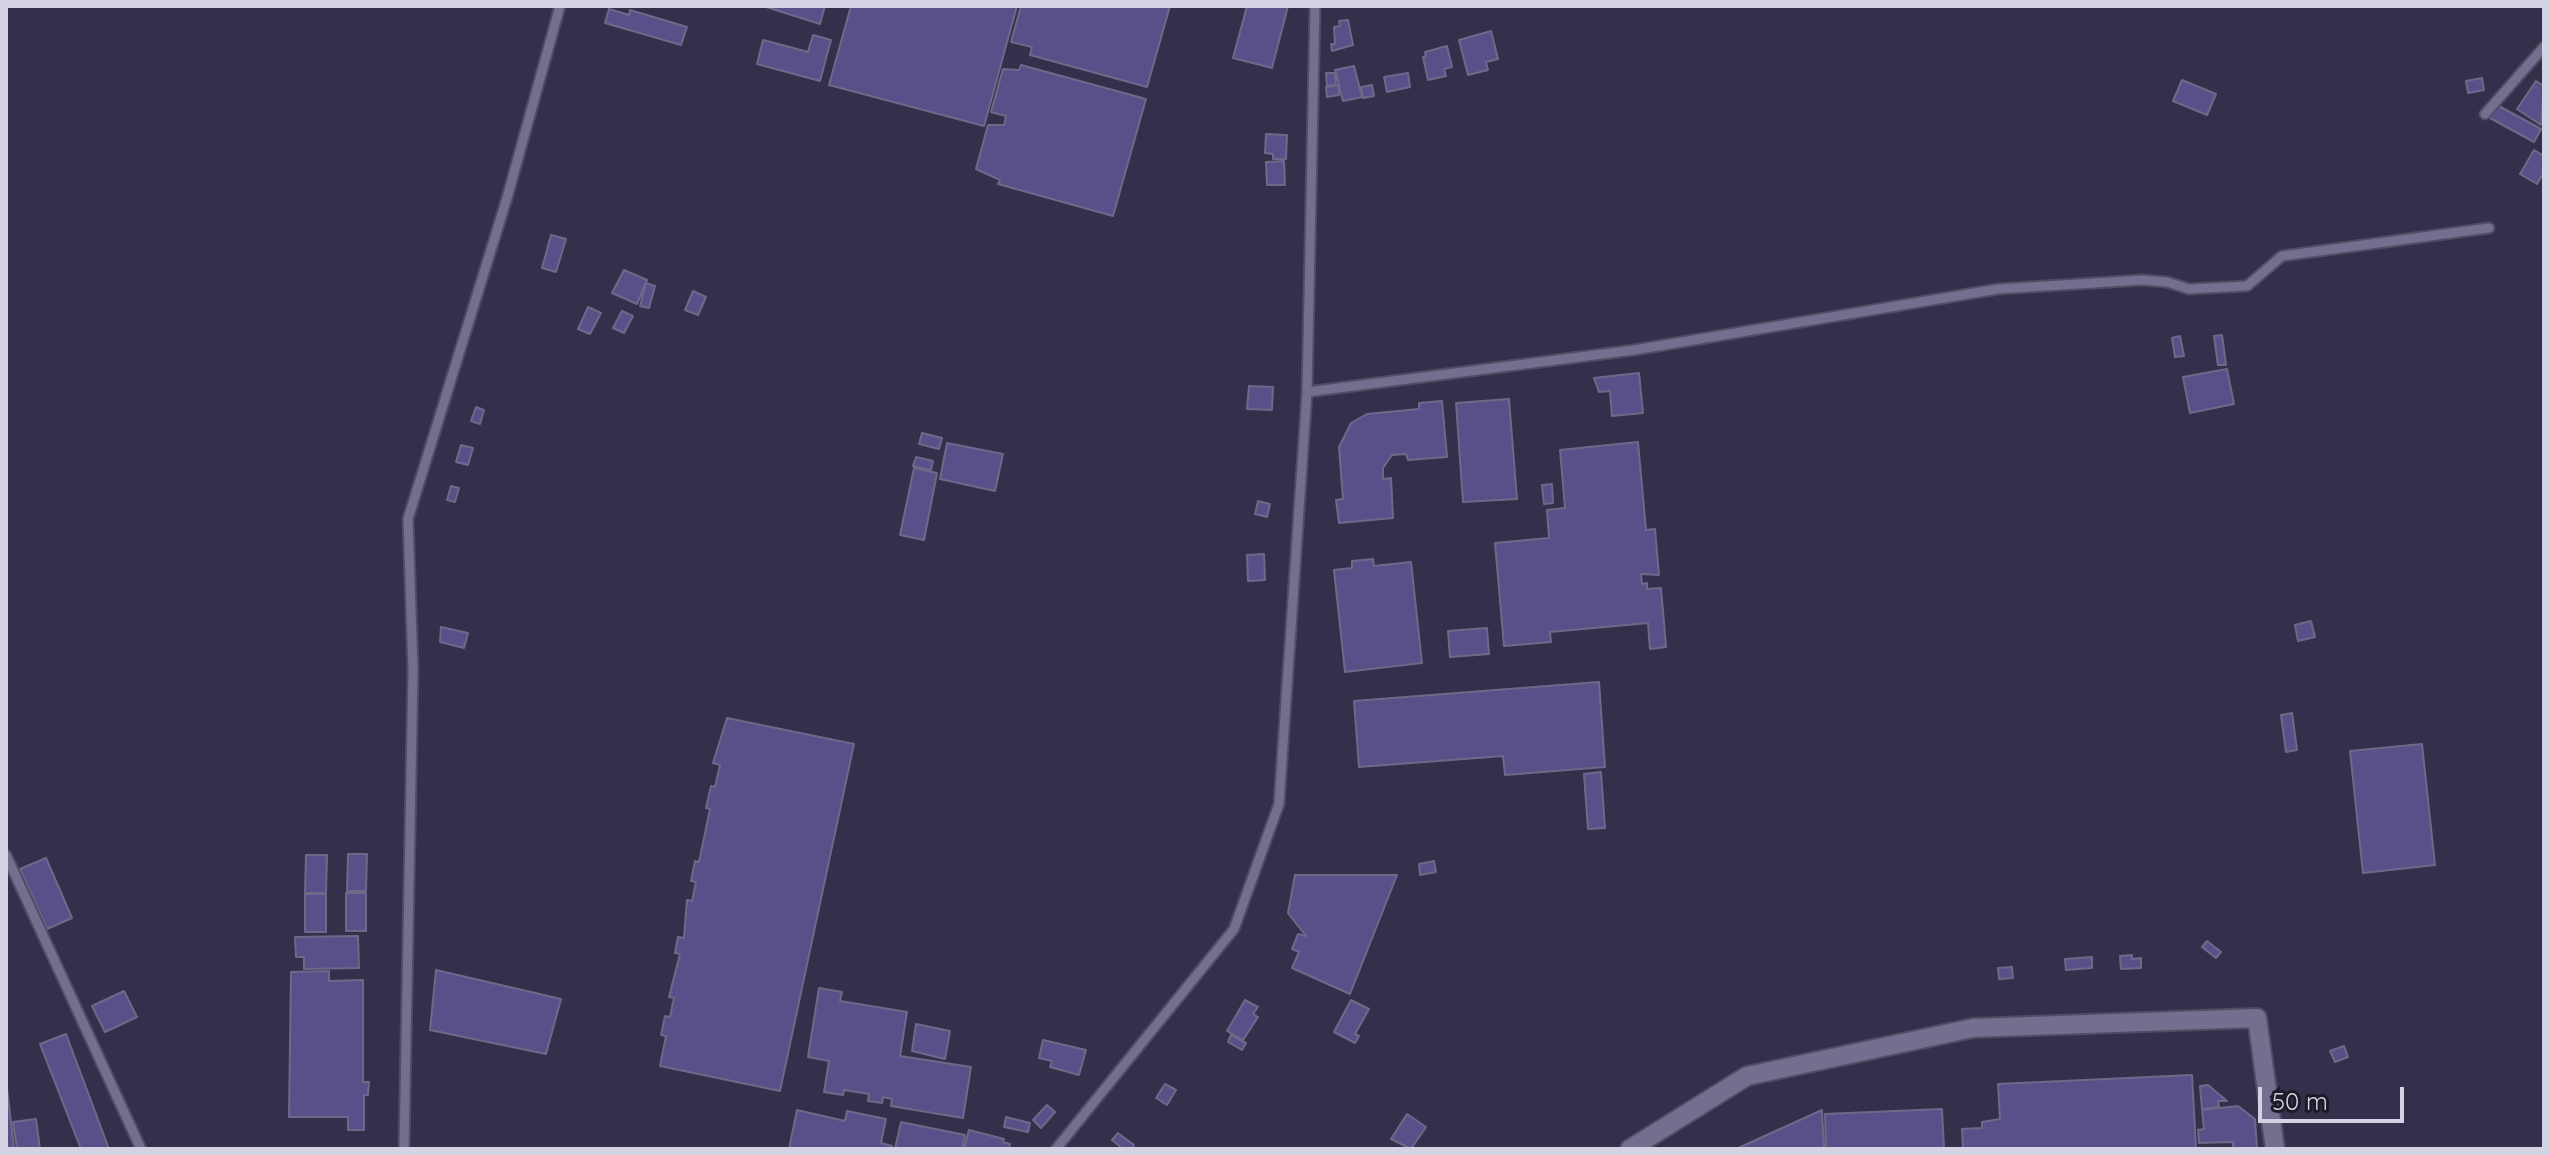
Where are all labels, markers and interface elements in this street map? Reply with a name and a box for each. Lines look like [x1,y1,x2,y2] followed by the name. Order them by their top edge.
[2262,1071,2408,1121] scale bar
[2272,1086,2328,1116] text: 50 m

